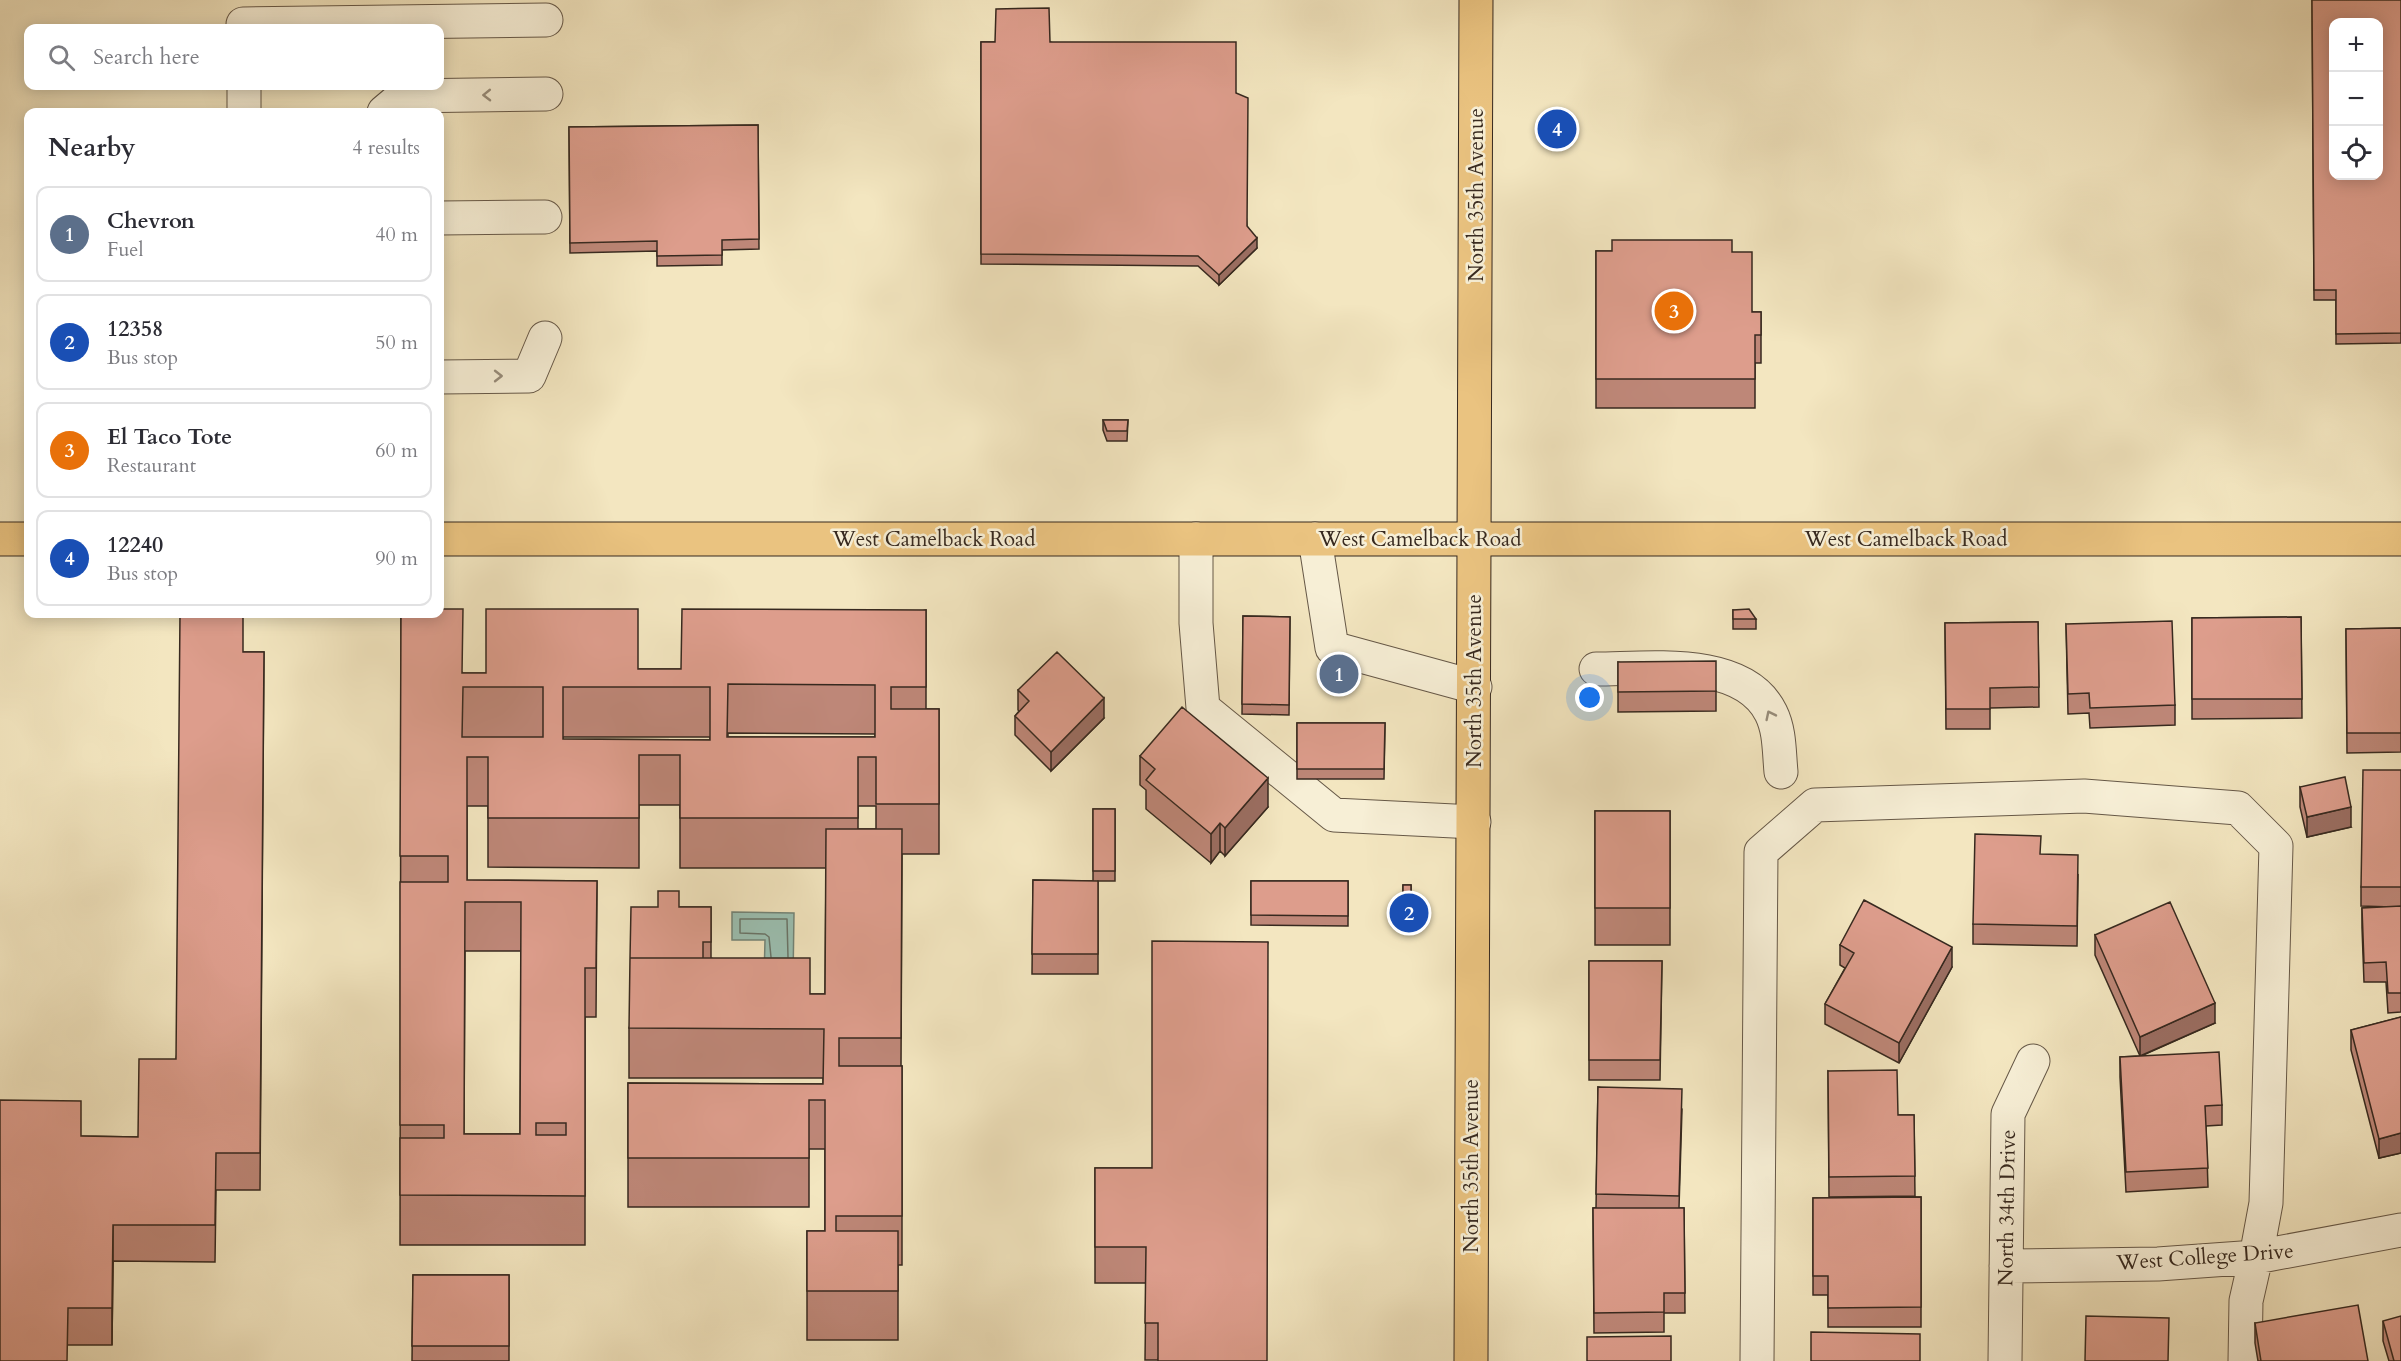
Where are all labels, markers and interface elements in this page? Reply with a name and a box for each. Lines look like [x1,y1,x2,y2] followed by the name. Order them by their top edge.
[2329,18,2383,180] map controls
[2329,18,2383,72] button: +
[24,24,444,90] search box
[45,41,78,74] icon: search
[93,42,200,72] text: Search here
[2329,72,2383,126] button: −
[483,89,492,101] one-way arrow
[1538,106,1576,152] pin: 4
[1462,108,1491,282] street label: North 35th Avenue
[2329,126,2383,180] button: locate
[48,130,136,165] text: Nearby
[352,134,420,161] text: 4 results
[107,206,195,236] text: Chevron
[64,221,75,248] text: 1
[375,221,418,248] text: 40 m
[107,236,144,263] text: Fuel
[1654,288,1694,334] pin: 3
[107,314,163,344] text: 12358
[64,329,75,356] text: 2
[375,329,418,356] text: 50 m
[107,344,178,371] text: Bus stop
[493,370,502,383] one-way arrow
[107,422,232,452] text: El Taco Tote
[64,437,75,464] text: 3
[375,437,418,464] text: 60 m
[107,452,196,479] text: Restaurant
[832,525,1035,554] street label: West Camelback Road
[1318,525,1521,554] street label: West Camelback Road
[1804,525,2007,554] street label: West Camelback Road
[107,530,163,560] text: 12240
[64,545,75,572] text: 4
[375,545,418,572] text: 90 m
[107,560,178,587] text: Bus stop
[1460,594,1489,768] street label: North 35th Avenue
[1320,652,1358,696] pin: 1
[1575,683,1604,712] your location
[1766,711,1777,722] one-way arrow
[1390,890,1428,936] pin: 2
[1457,1079,1486,1253] street label: North 35th Avenue
[1991,1129,2023,1287] street label: North 34th Drive
[2115,1236,2294,1278] street label: West College Drive

